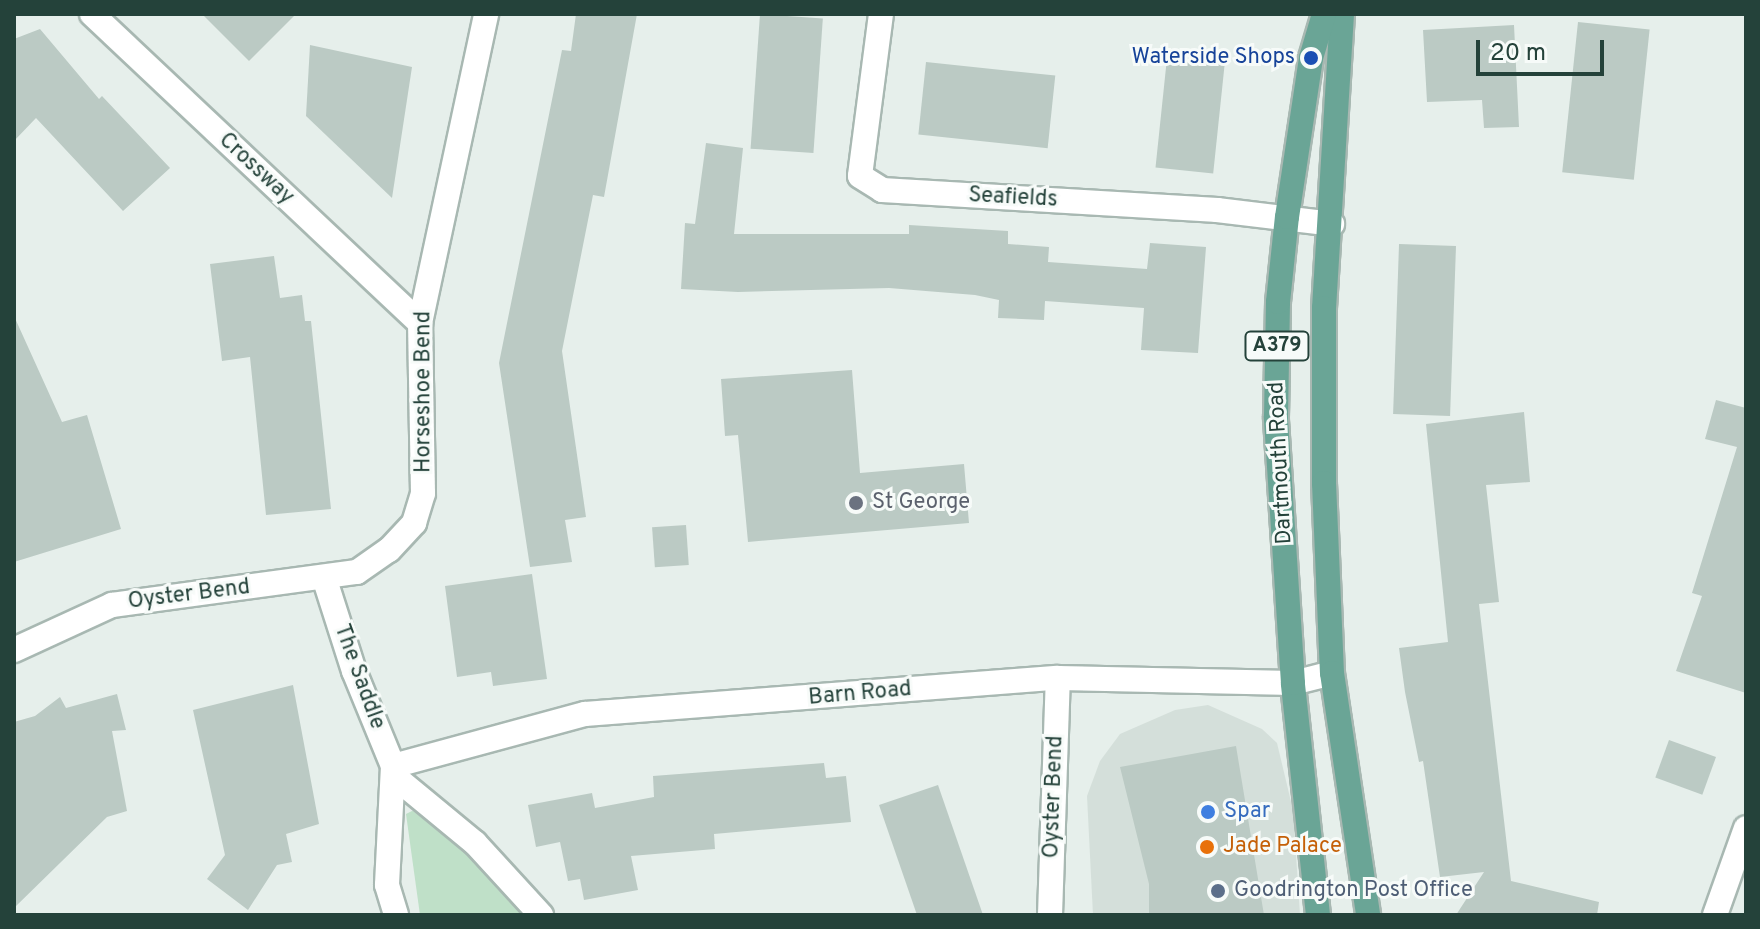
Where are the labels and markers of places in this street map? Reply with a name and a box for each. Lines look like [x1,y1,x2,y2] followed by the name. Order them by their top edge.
[1131,45,1295,71] place label: Waterside Shops
[1302,49,1320,67] marker: Waterside Shops
[872,490,970,516] place label: St George
[847,494,865,512] marker: St George
[1224,799,1270,825] place label: Spar
[1199,803,1217,821] marker: Spar
[1223,834,1342,860] place label: Jade Palace
[1198,838,1216,856] marker: Jade Palace
[1234,878,1473,904] place label: Goodrington Post Office
[1209,882,1227,900] marker: Goodrington Post Office

